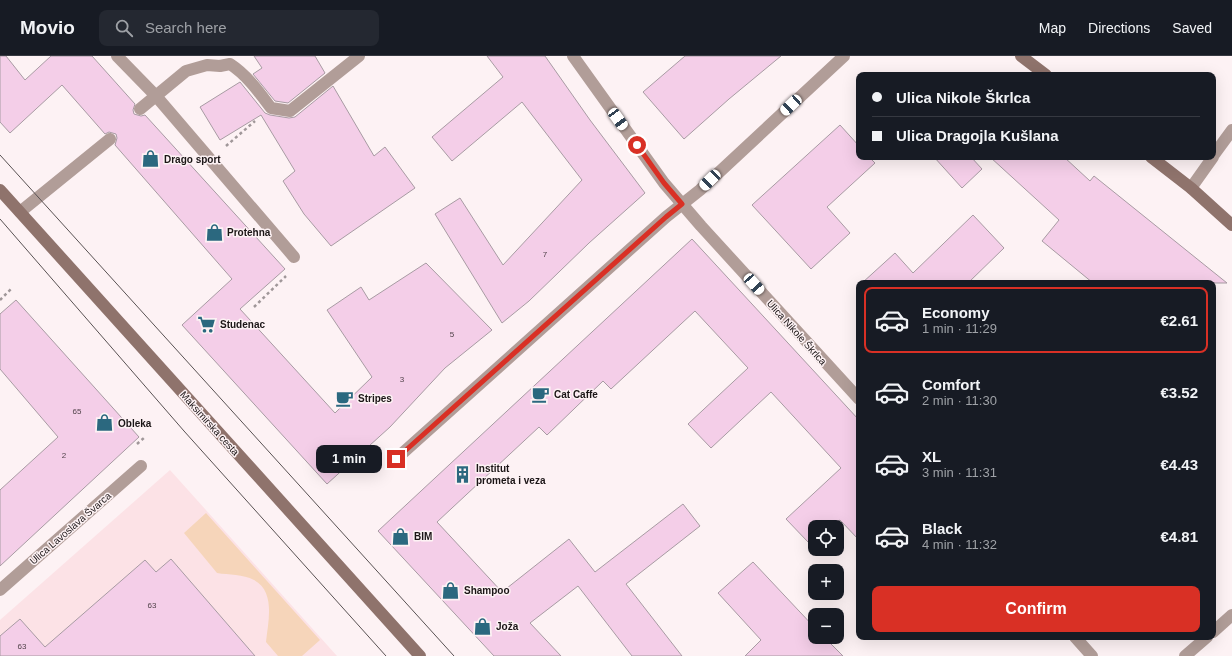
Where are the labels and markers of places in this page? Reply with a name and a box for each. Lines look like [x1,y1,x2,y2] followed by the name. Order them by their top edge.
[141,149,161,169] shop icon: Drago sport
[164,154,221,165] place label: Drago sport
[204,222,224,242] shop icon: Protehna
[227,227,271,238] place label: Protehna
[197,314,217,334] supermarket icon: Studenac
[220,319,265,330] place label: Studenac
[531,384,551,404] cafe icon: Cat Caffe
[335,388,355,408] cafe icon: Stripes
[554,389,598,400] place label: Cat Caffe
[358,393,392,404] place label: Stripes
[95,413,115,433] shop icon: Obleka
[118,418,152,429] place label: Obleka
[476,463,546,486] place label: Institut prometa i veza
[453,464,473,484] building icon: Institut prometa i veza
[391,526,411,546] shop icon: BIM
[414,531,432,542] place label: BIM
[441,580,461,600] shop icon: Shampoo
[464,585,510,596] place label: Shampoo
[473,616,493,636] shop icon: Joža
[496,621,519,632] place label: Joža

